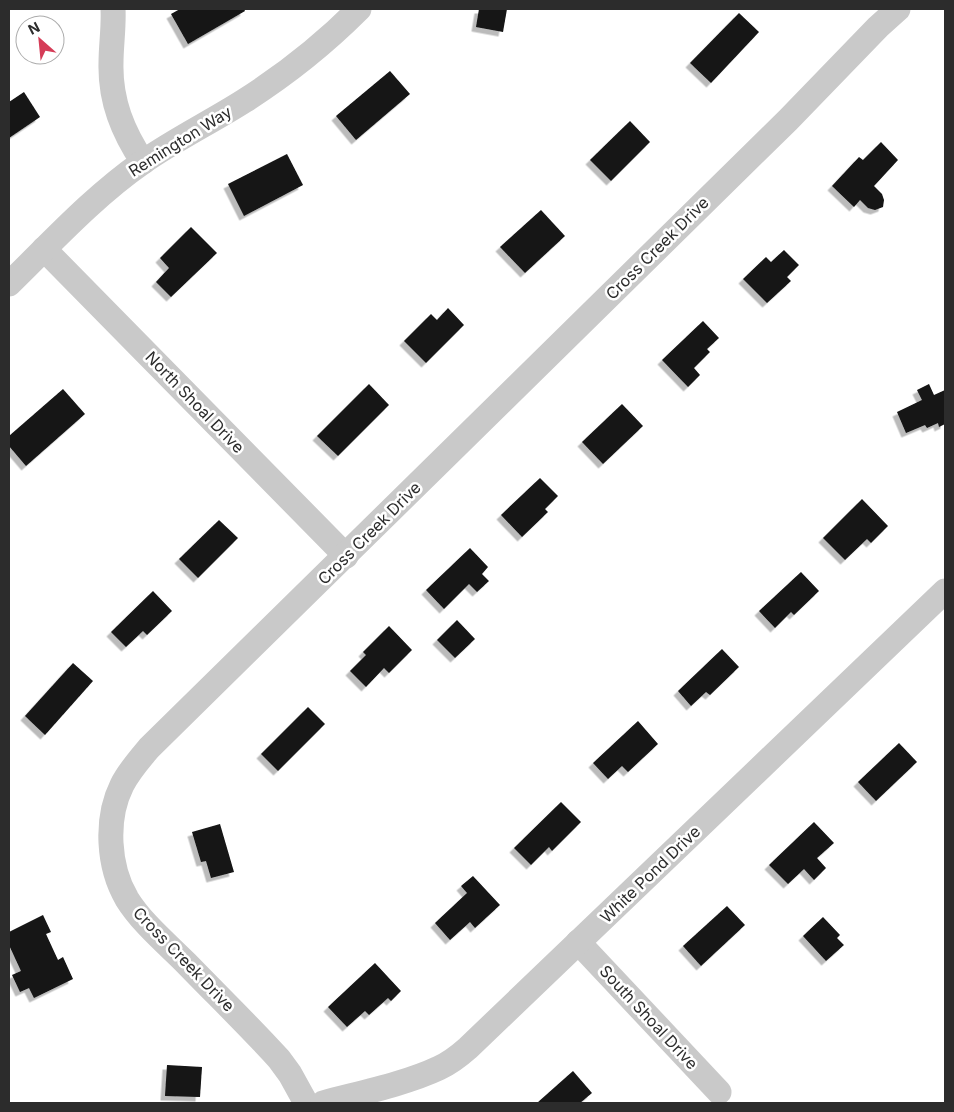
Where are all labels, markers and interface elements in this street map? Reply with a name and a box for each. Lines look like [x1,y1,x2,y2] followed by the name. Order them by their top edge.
[15,15,65,65] north arrow
[25,18,42,38] text: N
[125,101,235,181] street label: Remington Way
[601,192,713,304] street label: Cross Creek Drive
[141,347,249,457] street label: North Shoal Drive
[313,477,425,589] street label: Cross Creek Drive
[596,821,704,927] street label: White Pond Drive
[129,903,239,1015] street label: Cross Creek Drive
[596,961,702,1073] street label: South Shoal Drive

